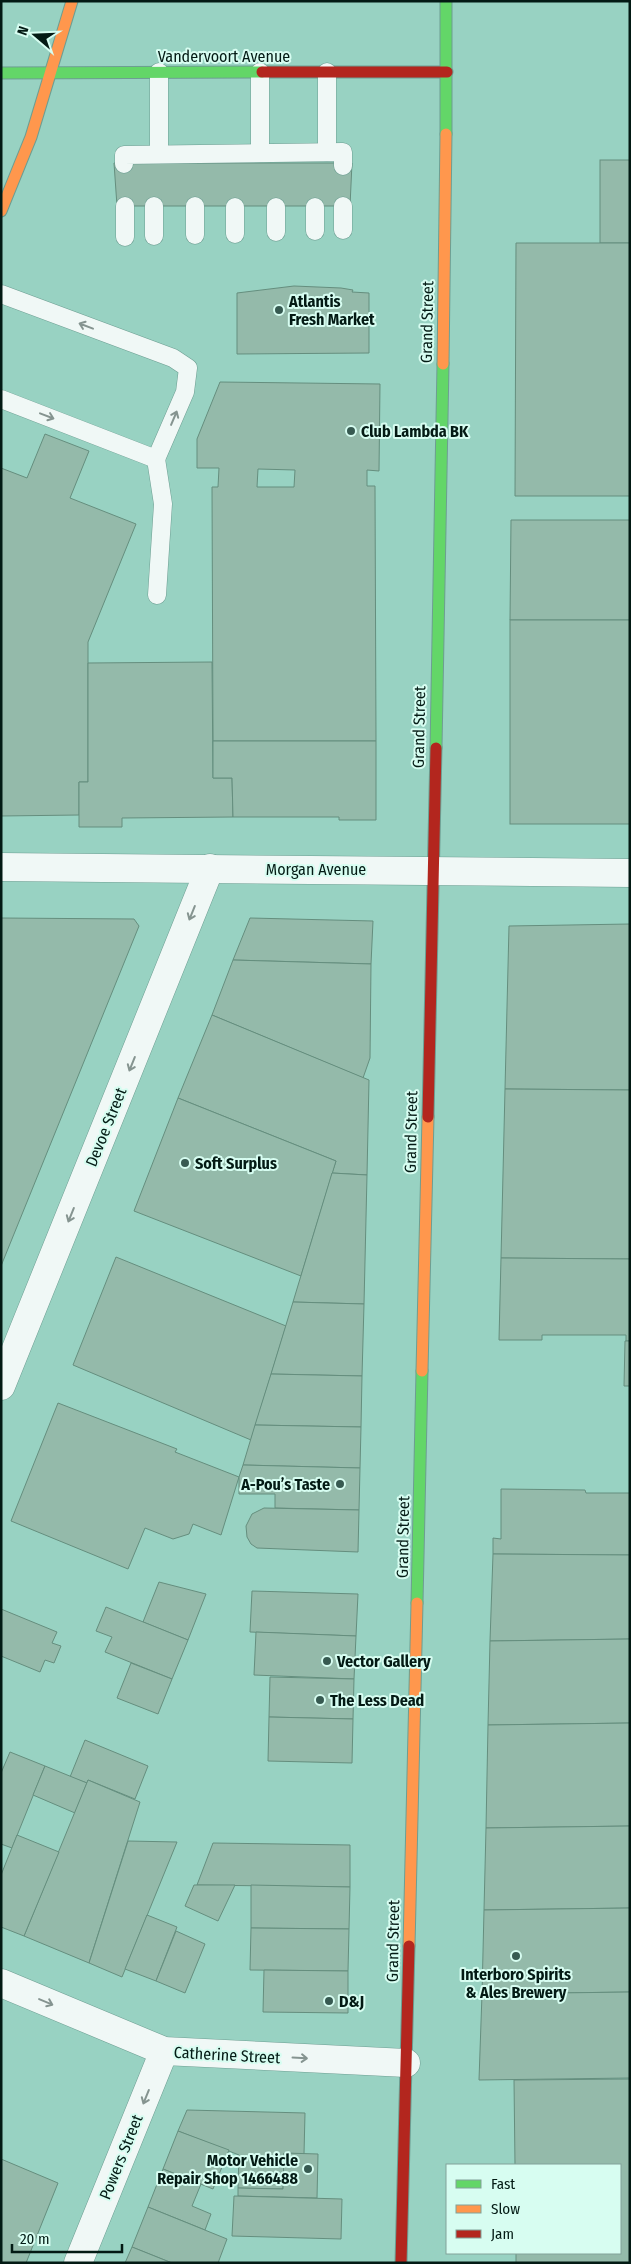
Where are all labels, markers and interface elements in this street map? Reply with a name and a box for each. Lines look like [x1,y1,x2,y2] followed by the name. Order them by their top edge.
[10,10,60,60] north arrow
[14,24,33,38] text: N
[158,47,290,66] street label: Vandervoort Avenue
[417,280,437,363] street label: Grand Street
[288,292,375,329] place label: Atlantis Fresh Market
[273,304,285,316] marker: Atlantis Fresh Market
[79,321,95,330] one-way arrow
[169,411,179,426] one-way arrow
[39,413,54,422] one-way arrow
[361,422,469,441] place label: Club Lambda BK
[345,425,357,437] marker: Club Lambda BK
[409,685,429,768] street label: Grand Street
[266,860,366,879] street label: Morgan Avenue
[187,905,196,920] one-way arrow
[126,1056,136,1071] one-way arrow
[82,1084,131,1169] street label: Devoe Street
[401,1090,421,1173] street label: Grand Street
[195,1154,277,1173] place label: Soft Surplus
[179,1157,191,1169] marker: Soft Surplus
[65,1207,75,1222] one-way arrow
[240,1475,330,1494] place label: A-Pou’s Taste
[334,1478,346,1490] marker: A-Pou’s Taste
[393,1495,413,1578] street label: Grand Street
[336,1652,431,1671] place label: Vector Gallery
[321,1655,333,1667] marker: Vector Gallery
[330,1691,424,1710] place label: The Less Dead
[314,1694,326,1706] marker: The Less Dead
[383,1899,403,1982] street label: Grand Street
[510,1950,522,1962] marker: Interboro Spirits & Ales Brewery
[461,1965,571,2002] place label: Interboro Spirits & Ales Brewery
[339,1992,364,2011] place label: D&J
[323,1995,335,2007] marker: D&J
[38,1998,53,2007] one-way arrow
[173,2043,281,2067] street label: Catherine Street
[292,2054,308,2063] one-way arrow
[140,2089,149,2104] one-way arrow
[95,2111,147,2202] street label: Powers Street
[157,2151,299,2188] place label: Motor Vehicle Repair Shop 1466488
[302,2163,314,2175] marker: Motor Vehicle Repair Shop 1466488
[446,2164,621,2254] legend
[491,2175,515,2193] text: Fast
[491,2200,520,2218] text: Slow
[12,2222,122,2254] scale bar
[491,2225,514,2243] text: Jam
[20,2230,50,2248] text: 20 m

